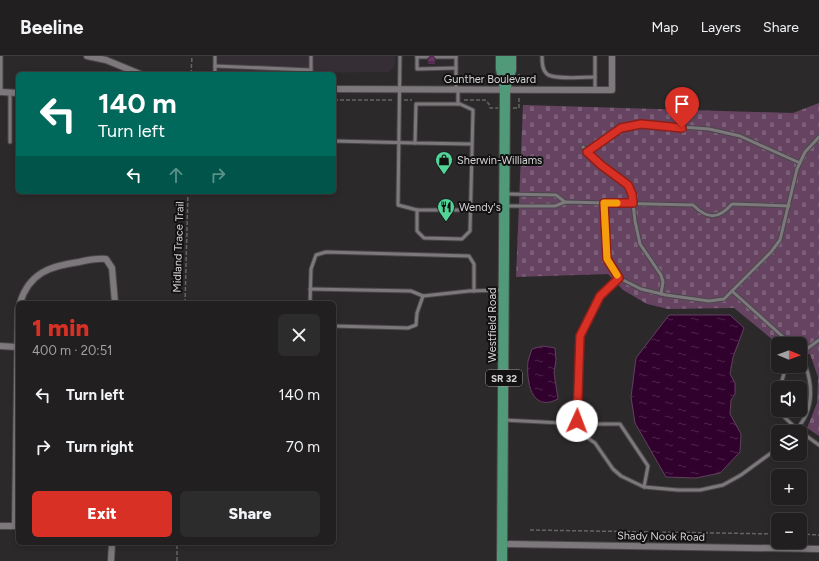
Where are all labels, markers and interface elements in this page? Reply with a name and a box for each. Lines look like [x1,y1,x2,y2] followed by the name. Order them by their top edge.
[20,16,84,39] text: Beeline
[651,19,679,36] text: Map
[701,19,741,36] text: Layers
[763,19,799,36] text: Share
[444,73,536,86] street label: Gunther Boulevard
[98,86,177,120] text: 140 m
[665,87,699,128] pin
[32,88,84,140] icon: left
[671,93,693,115] icon: arrive
[98,120,165,142] text: Turn left
[434,150,454,175] shop icon: Sherwin-Williams
[457,154,542,167] place label: Sherwin-Williams
[123,164,145,186] icon: left
[165,164,187,186] icon: ahead
[207,164,229,186] icon: right
[436,197,456,222] restaurant icon: Wendy's
[170,201,187,293] street label: Midland Trace Trail
[459,201,501,214] place label: Wendy's
[486,288,499,362] street label: Westfield Road
[32,313,89,342] text: 1 min
[278,314,320,356] button: close
[771,337,807,373] north arrow
[771,337,807,549] map controls
[32,343,112,358] text: 400 m · 20:51
[486,370,522,386] road number: SR 32
[771,381,807,417] button: sound
[32,384,54,406] icon: left
[66,386,124,404] text: Turn left
[278,386,320,404] text: 140 m
[556,400,598,442] position arrow
[771,425,807,461] button: layers
[32,436,54,458] icon: right
[66,438,134,456] text: Turn right
[286,438,320,456] text: 70 m
[771,469,807,505] button: +
[32,491,172,537] button: Exit
[180,491,320,537] button: Share
[771,513,807,549] button: −
[617,529,705,544] street label: Shady Nook Road

